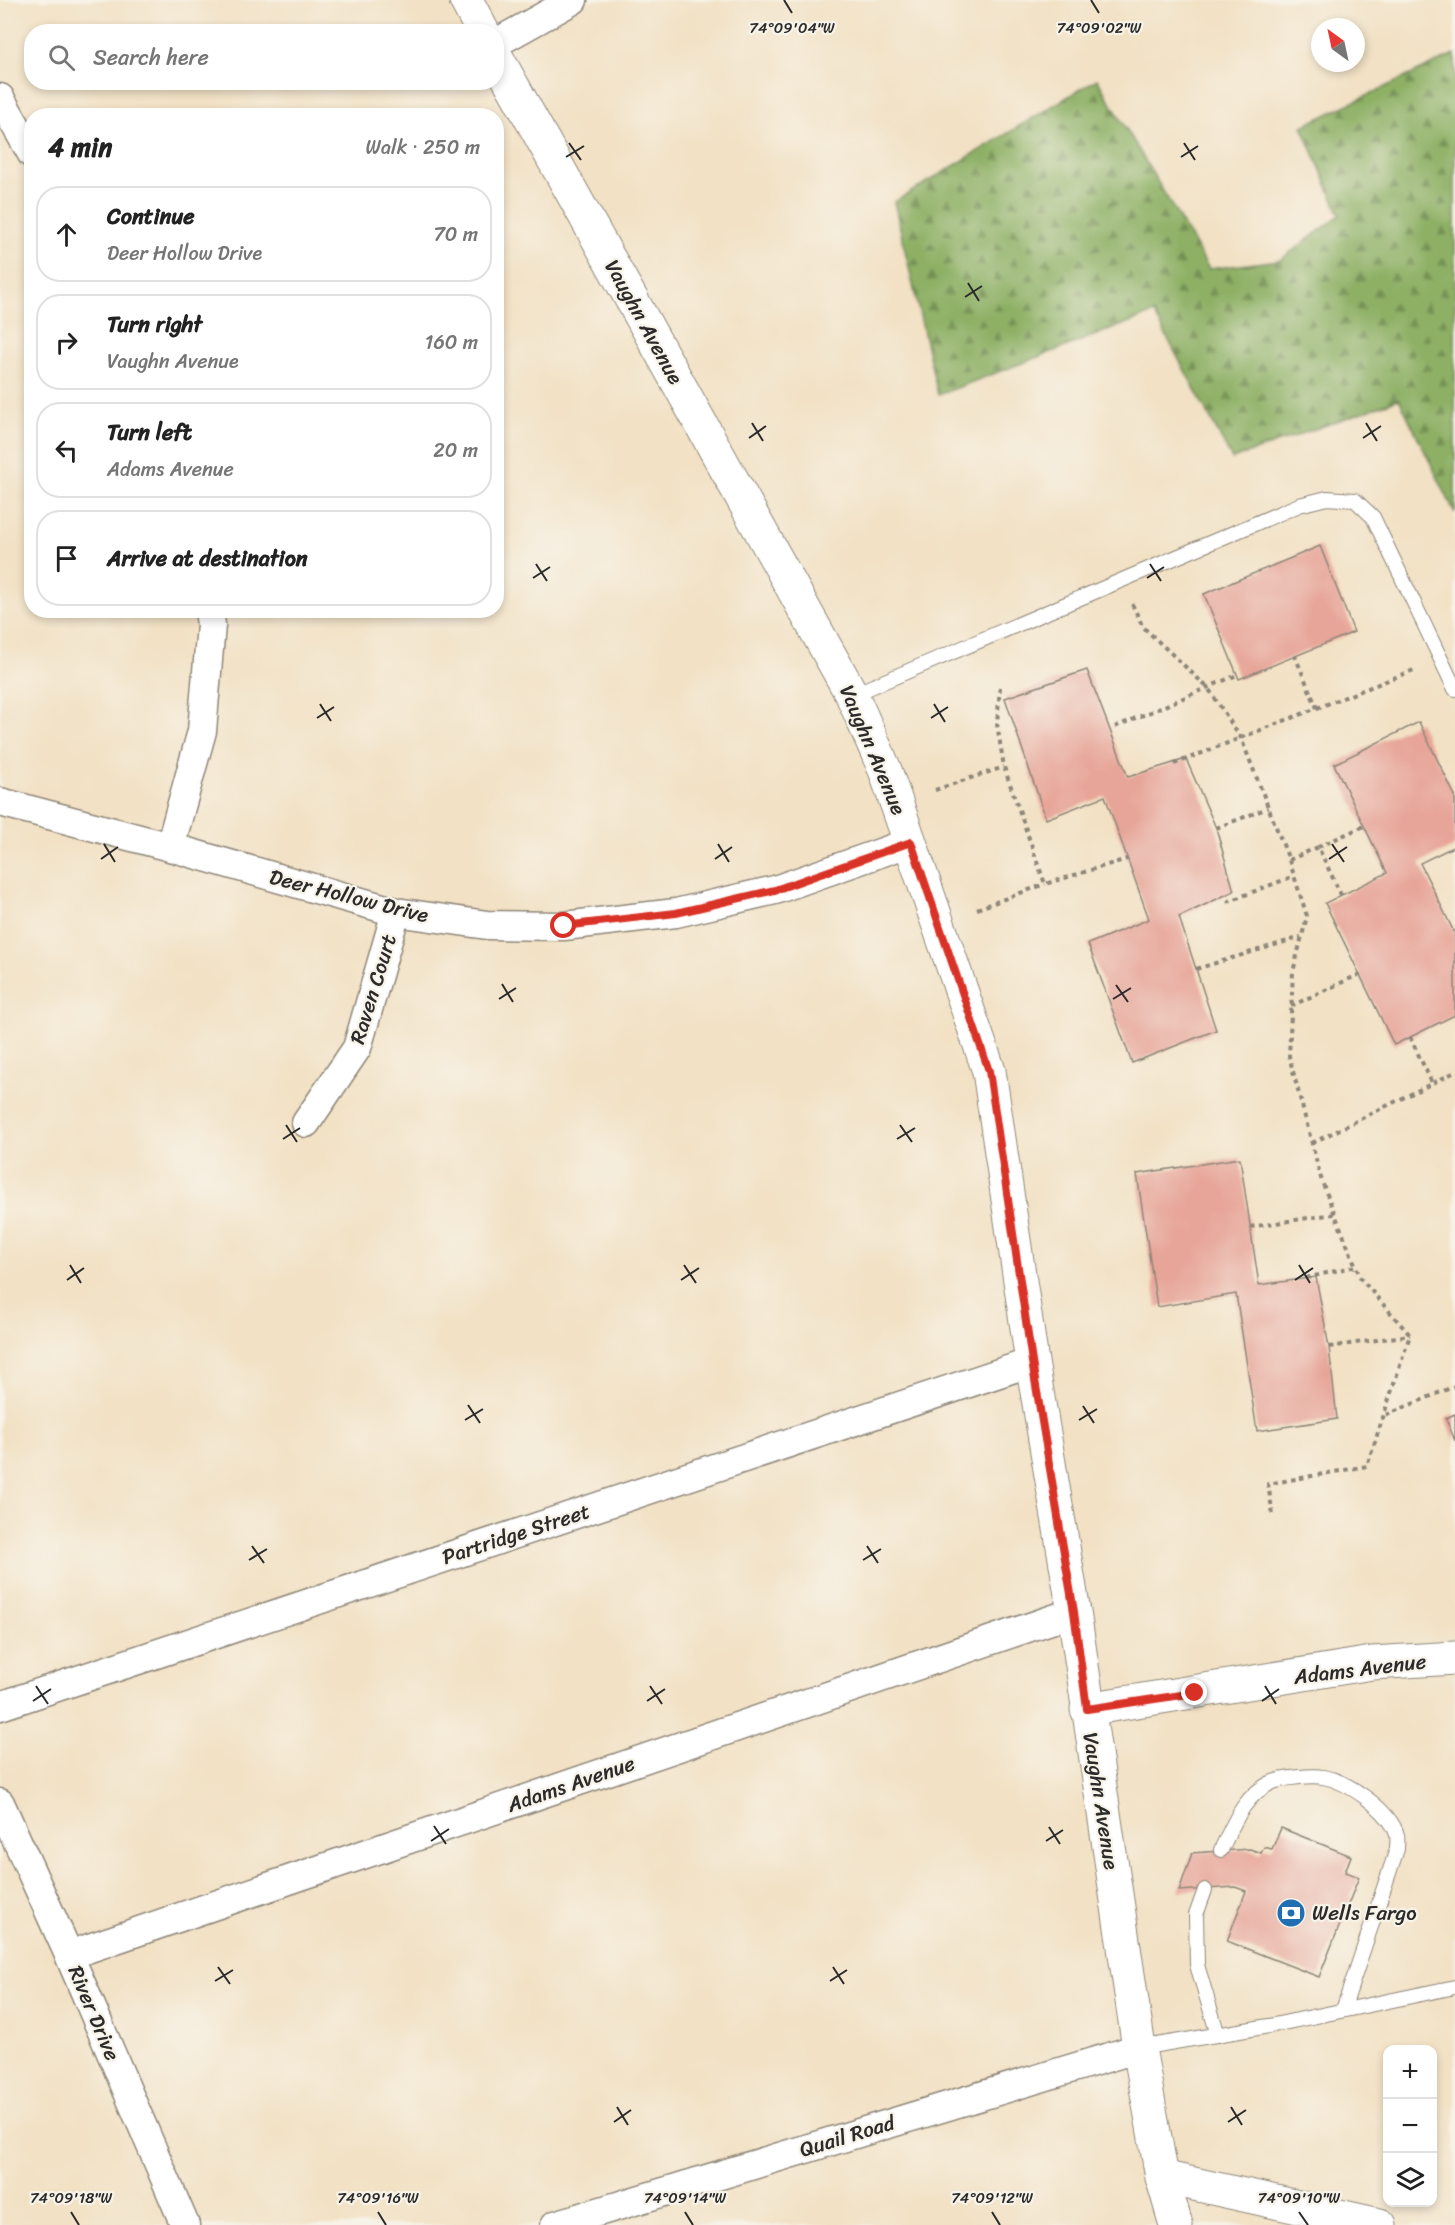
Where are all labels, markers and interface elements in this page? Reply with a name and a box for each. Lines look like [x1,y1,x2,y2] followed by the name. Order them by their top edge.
[749,15,835,41] text: 74°09'04"W
[1057,15,1142,41] text: 74°09'02"W
[1311,18,1365,72] north arrow
[24,24,504,90] search box
[93,38,209,77] text: Search here
[45,41,78,74] icon: search
[48,124,112,170] text: 4 min
[366,130,480,165] text: Walk · 250 m
[107,197,195,236] text: Continue
[433,217,478,252] text: 70 m
[50,218,83,251] icon: ahead
[107,236,262,271] text: Deer Hollow Drive
[594,252,694,392] street label: Vaughn Avenue
[107,305,202,344] text: Turn right
[425,325,478,360] text: 160 m
[50,326,83,359] icon: right
[107,344,239,379] text: Vaughn Avenue
[107,413,192,452] text: Turn left
[433,433,478,468] text: 20 m
[50,434,83,467] icon: left
[107,452,234,487] text: Adams Avenue
[107,539,308,578] text: Arrive at destination
[50,542,83,575] icon: arrive
[828,679,918,821] street label: Vaughn Avenue
[265,858,433,934] street label: Deer Hollow Drive
[550,912,576,938] route start
[338,929,408,1049] street label: Raven Court
[437,1492,595,1576] street label: Partridge Street
[1291,1642,1429,1696] street label: Adams Avenue
[1181,1679,1207,1705] route end
[1071,1730,1131,1872] street label: Vaughn Avenue
[501,1744,640,1824] street label: Adams Avenue
[1312,1894,1417,1932] place label: Wells Fargo
[1275,1897,1307,1929] bank icon: Wells Fargo
[57,1959,131,2067] street label: River Drive
[1383,2045,1437,2207] map controls
[1383,2045,1437,2099] button: +
[1383,2099,1437,2153] button: −
[795,2103,901,2168] street label: Quail Road
[1383,2153,1437,2207] button: layers
[30,2185,112,2211] text: 74°09'18"W
[337,2185,419,2211] text: 74°09'16"W
[644,2185,727,2211] text: 74°09'14"W
[951,2185,1033,2211] text: 74°09'12"W
[1258,2185,1341,2211] text: 74°09'10"W

